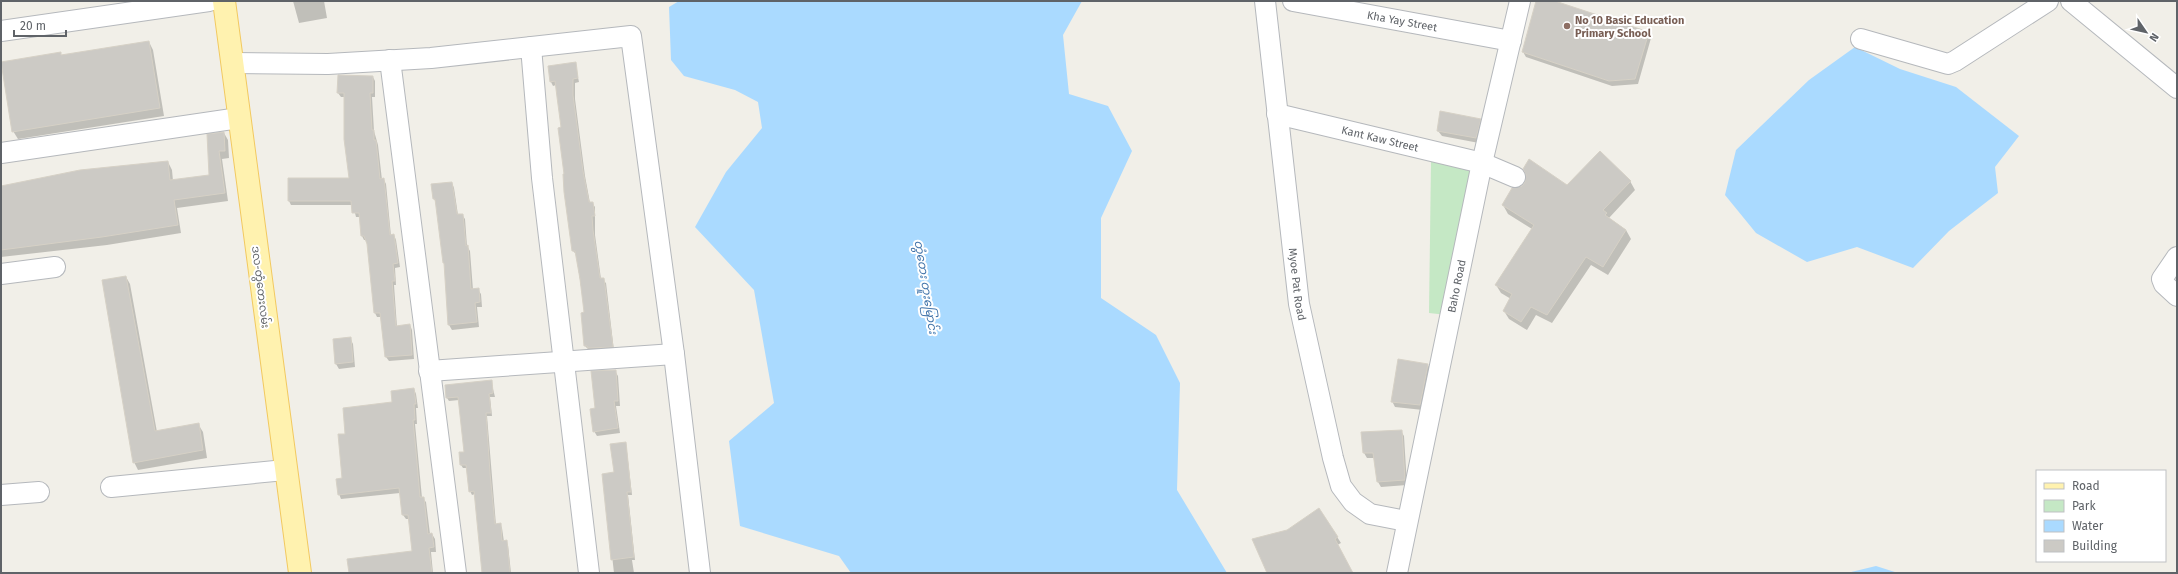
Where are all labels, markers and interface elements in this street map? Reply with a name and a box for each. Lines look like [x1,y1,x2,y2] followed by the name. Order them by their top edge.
[1366,9,1438,34] street label: Kha Yay Street
[14,12,66,38] scale bar
[2126,12,2166,52] north arrow
[1575,14,1684,40] place label: No 10 Basic Education Primary School
[20,19,46,33] text: 20 m
[1562,21,1572,31] marker: No 10 Basic Education Primary School
[2146,31,2161,44] text: N
[1340,124,1420,155] street label: Kant Kaw Street
[909,239,942,336] water label: တွံတေး တူးမြောင်း
[247,245,273,329] street label: ဒလ-တွံတေးလမ်း
[1286,247,1308,322] street label: Myoe Pat Road
[1445,258,1469,314] street label: Baho Road
[2036,470,2166,562] legend
[2072,479,2100,493] text: Road
[2072,499,2096,513] text: Park
[2072,519,2104,533] text: Water
[2072,539,2118,553] text: Building

